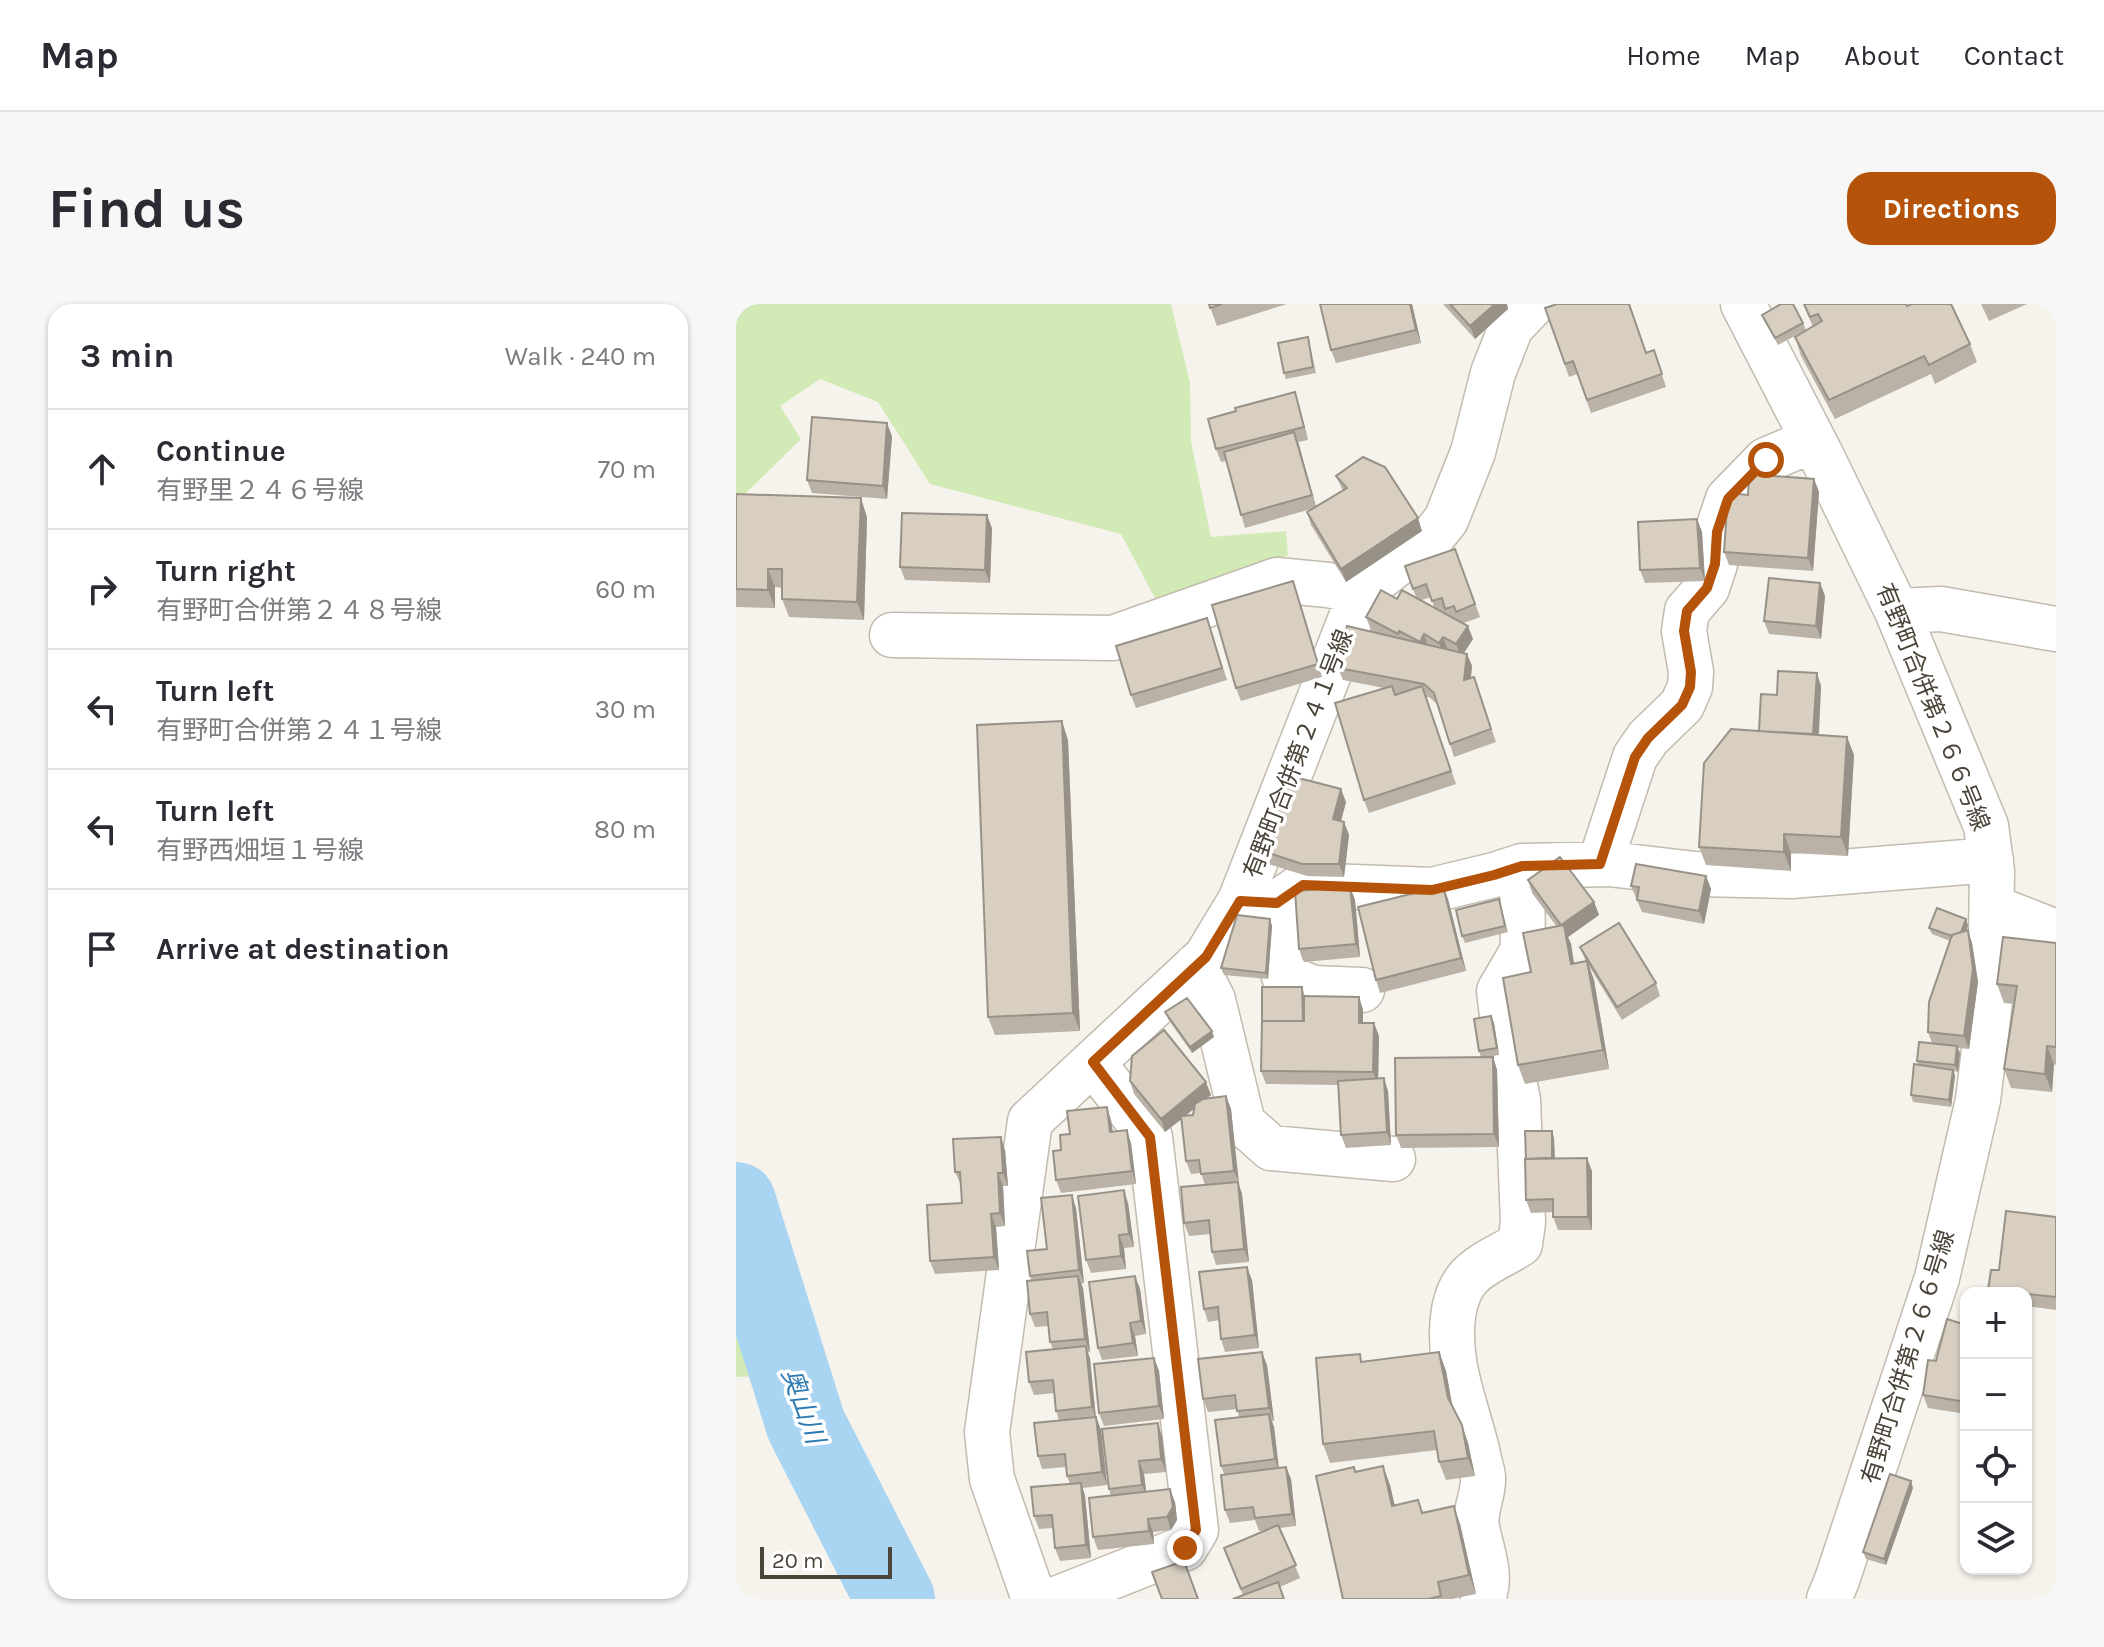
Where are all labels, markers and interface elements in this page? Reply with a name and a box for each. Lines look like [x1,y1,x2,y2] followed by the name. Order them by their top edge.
[40,33,119,78] text: Map
[1626,39,1701,72] text: Home
[1745,39,1800,72] text: Map
[1844,39,1920,72] text: About
[1964,39,2064,72] text: Contact
[1847,172,2056,245] button: Directions
[48,176,245,241] text: Find us
[80,336,174,376] text: 3 min
[505,341,656,372] text: Walk · 240 m
[156,433,286,469] text: Continue
[1748,442,1784,478] route start
[80,447,124,491] icon: ahead
[598,454,656,485] text: 70 m
[156,475,364,506] text: 有野里２４６号線
[156,553,296,589] text: Turn right
[80,567,124,611] icon: right
[595,574,656,605] text: 60 m
[1871,579,1995,835] street label: 有野町合併第２６６号線
[156,595,442,626] text: 有野町合併第２４８号線
[1238,626,1358,882] street label: 有野町合併第２４１号線
[156,673,274,709] text: Turn left
[80,687,124,731] icon: left
[595,694,656,725] text: 30 m
[156,715,442,746] text: 有野町合併第２４１号線
[156,793,274,829] text: Turn left
[80,807,124,851] icon: left
[594,814,656,845] text: 80 m
[156,835,364,866] text: 有野西畑垣１号線
[80,927,124,971] icon: arrive
[156,931,450,967] text: Arrive at destination
[1856,1227,1960,1487] street label: 有野町合併第２６６号線
[1960,1287,2032,1575] map controls
[1960,1287,2032,1359] button: +
[1960,1359,2032,1431] button: −
[775,1364,832,1451] water label: 奥山川
[1960,1431,2032,1503] button: locate
[1960,1503,2032,1575] button: layers
[1167,1530,1203,1566] route end
[760,1543,892,1579] scale bar
[772,1548,824,1574] text: 20 m

